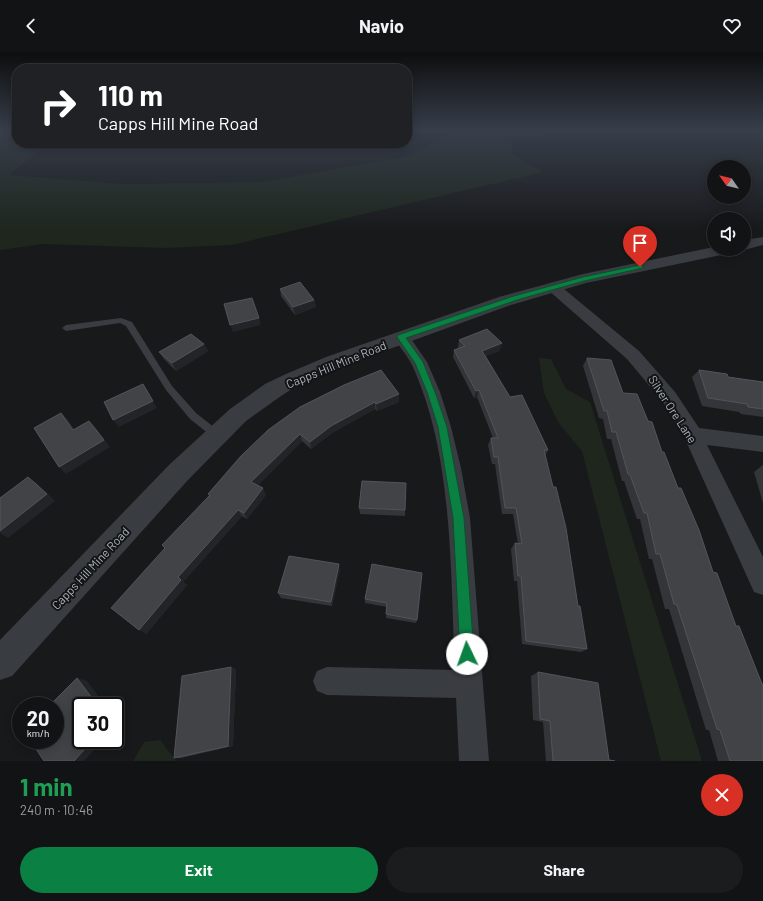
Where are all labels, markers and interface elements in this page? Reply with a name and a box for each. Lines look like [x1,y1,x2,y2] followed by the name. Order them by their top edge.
[20,15,42,37] icon: back
[359,15,404,37] text: Navio
[721,15,743,37] icon: heart
[98,78,163,112] text: 110 m
[32,80,84,132] icon: right
[98,112,258,134] text: Capps Hill Mine Road
[707,160,751,204] north arrow
[707,160,751,256] map controls
[707,212,751,256] button: sound
[623,226,657,267] pin
[629,232,651,254] icon: arrive
[284,337,388,391] street label: Capps Hill Mine Road
[646,373,700,445] street label: Silver Ore Lane
[48,524,132,612] street label: Capps Hill Mine Road
[446,633,488,675] position arrow
[72,697,124,749] speed limit sign: 30
[27,706,49,730] text: 20
[27,727,49,739] text: km/h
[20,772,73,801] text: 1 min
[701,774,743,816] button: close
[20,802,93,818] text: 240 m · 10:46
[20,847,378,893] button: Exit
[386,847,743,893] button: Share

